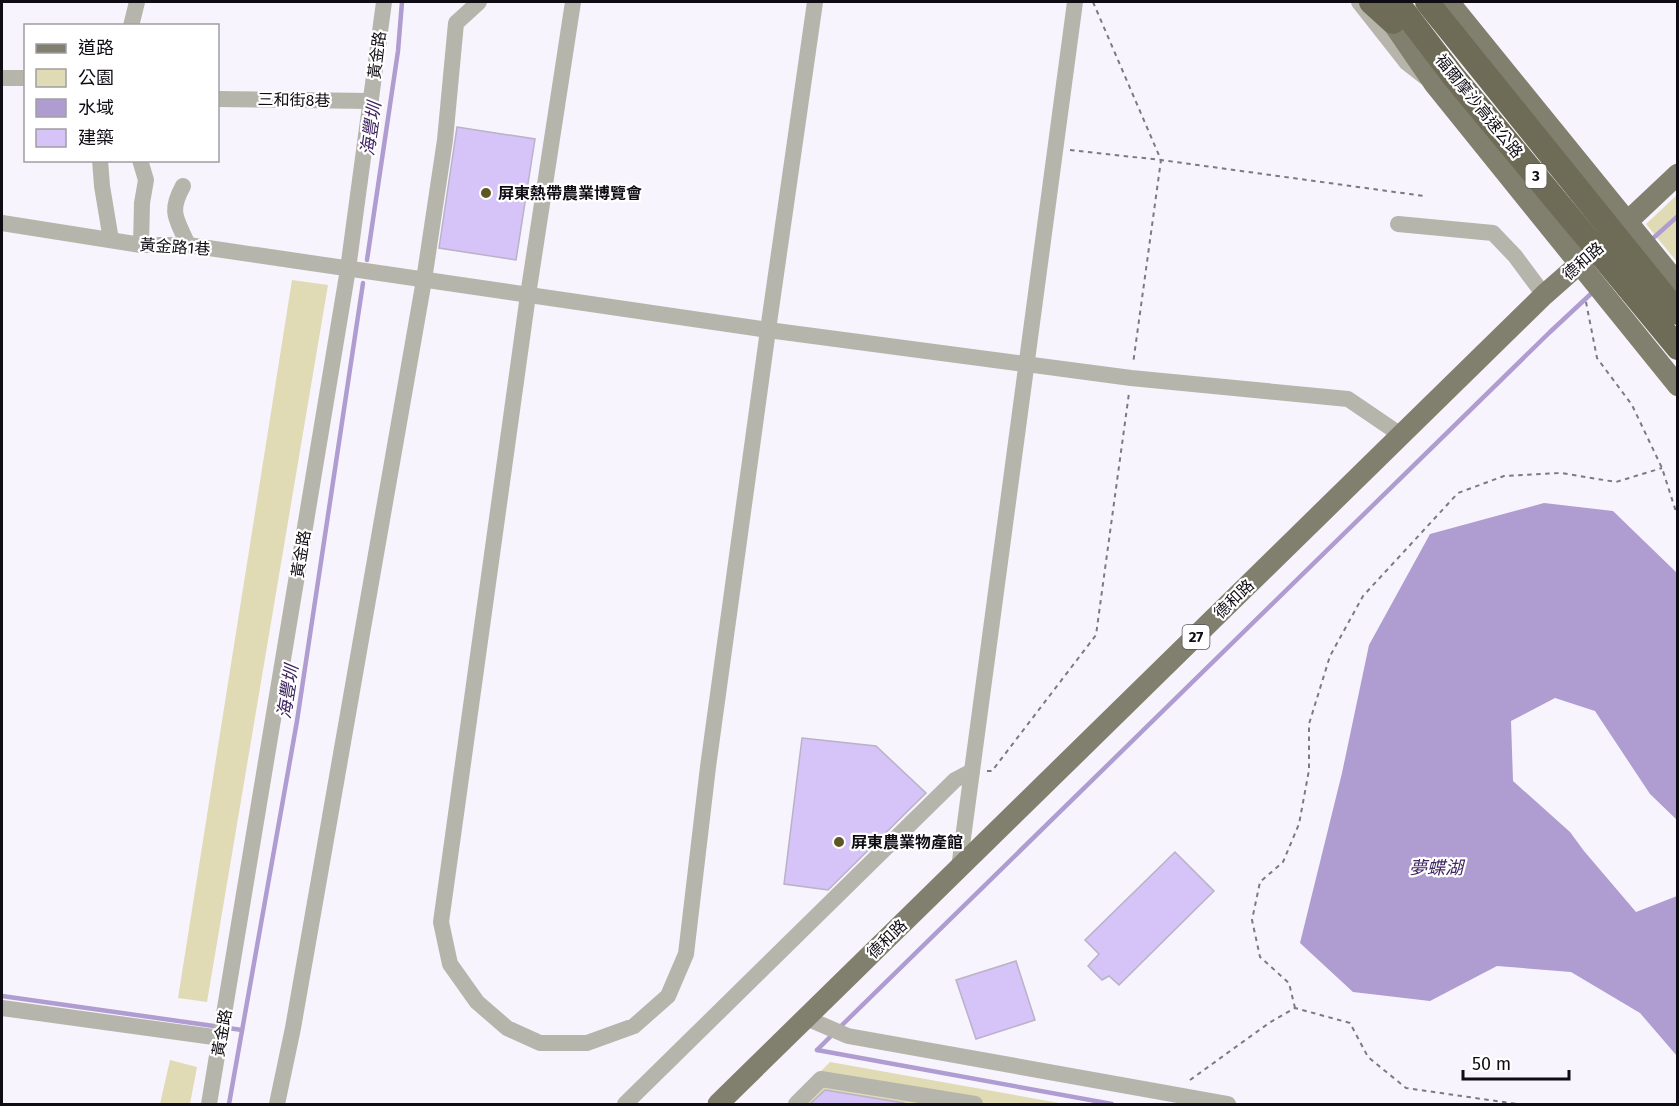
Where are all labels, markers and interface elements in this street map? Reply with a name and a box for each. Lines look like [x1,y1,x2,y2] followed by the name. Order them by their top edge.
[24,24,219,162] legend
[365,30,389,80] street label: 黃金路
[78,37,114,59] text: 道路
[1431,50,1527,162] street label: 福爾摩沙高速公路
[78,67,114,89] text: 公園
[257,90,331,110] street label: 三和街8巷
[78,97,114,119] text: 水域
[356,98,386,157] water label: 海豐圳
[78,127,114,149] text: 建築
[1526,164,1546,188] road number: 3
[498,184,642,203] place label: 屏東熱帶農業博覽會
[479,186,493,200] marker: 屏東熱帶農業博覽會
[139,235,211,259] street label: 黃金路1巷
[1559,238,1607,284] street label: 德和路
[288,529,314,579] street label: 黃金路
[1210,575,1258,623] street label: 德和路
[1182,625,1210,649] road number: 27
[273,661,304,720] water label: 海豐圳
[851,833,963,852] place label: 屏東農業物產館
[832,835,846,849] marker: 屏東農業物產館
[1409,857,1466,879] water label: 夢蝶湖
[863,915,911,963] street label: 德和路
[208,1008,236,1058] street label: 黃金路
[1463,1043,1570,1081] scale bar
[1472,1053,1511,1075] text: 50 m

